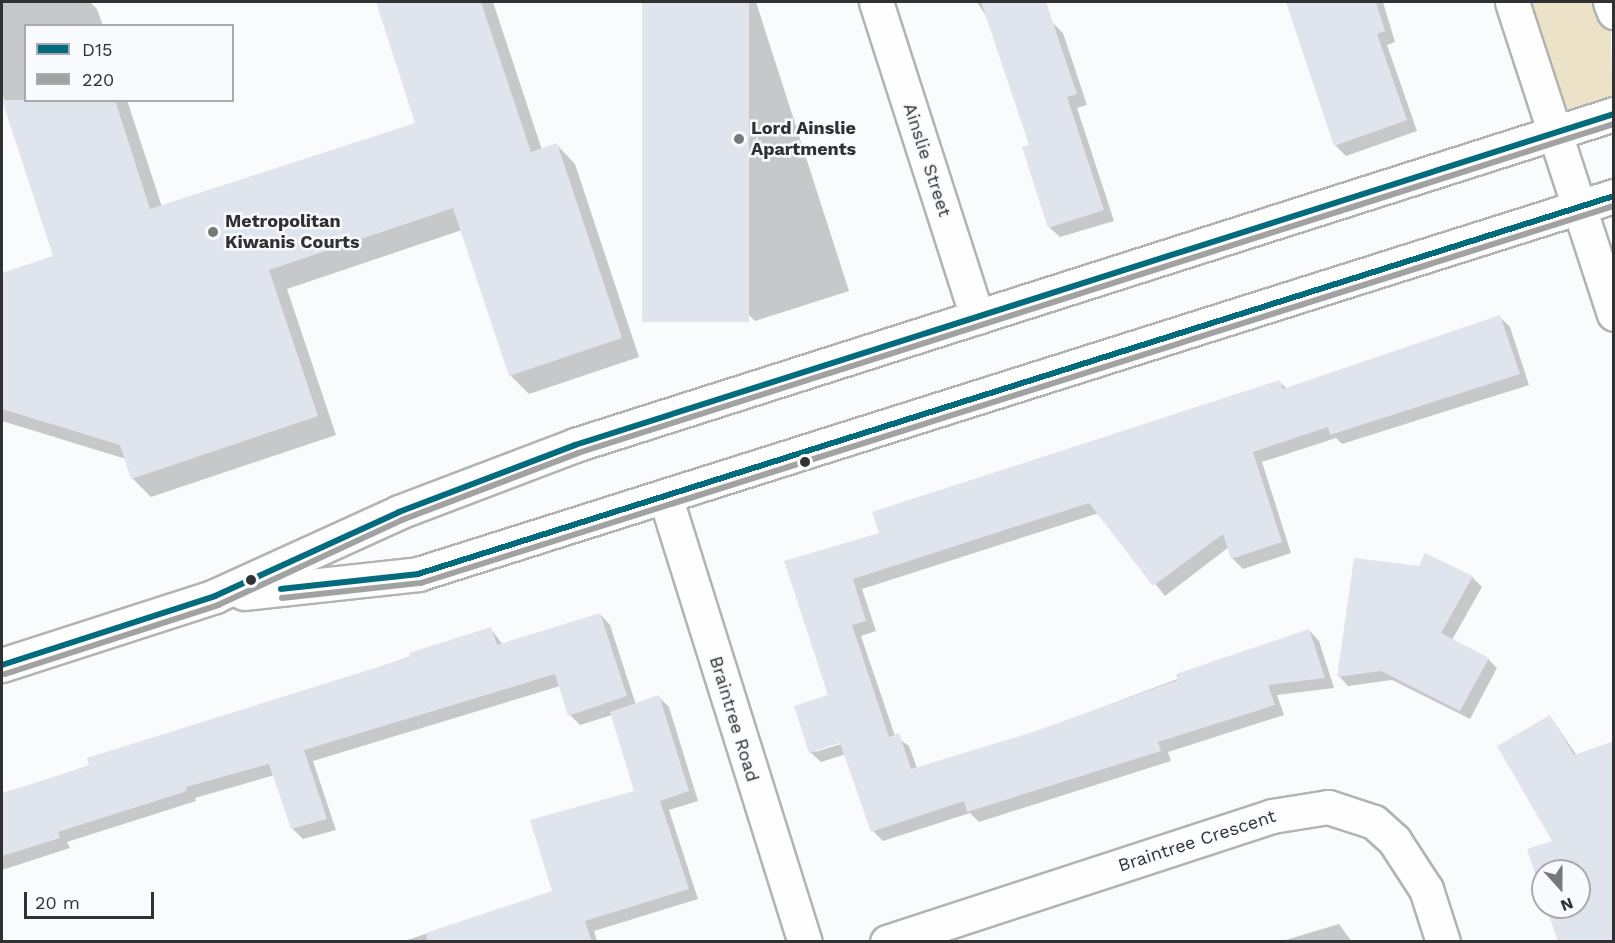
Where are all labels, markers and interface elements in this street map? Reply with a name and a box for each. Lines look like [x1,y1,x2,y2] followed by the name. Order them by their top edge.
[24,24,234,102] legend
[82,39,112,60] text: D15
[82,69,114,90] text: 220
[898,100,956,220] street label: Ainslie Street
[751,118,856,160] place label: Lord Ainslie Apartments
[732,132,746,146] marker: Lord Ainslie Apartments
[225,211,360,254] place label: Metropolitan Kiwanis Courts
[206,225,220,239] marker: Metropolitan Kiwanis Courts
[799,456,811,468] unlabelled marker
[245,574,257,586] unlabelled marker
[705,654,763,784] street label: Braintree Road
[1115,805,1279,877] street label: Braintree Crescent
[1531,859,1591,919] north arrow
[27,880,158,918] scale bar
[35,892,80,913] text: 20 m
[1558,893,1576,915] text: N

